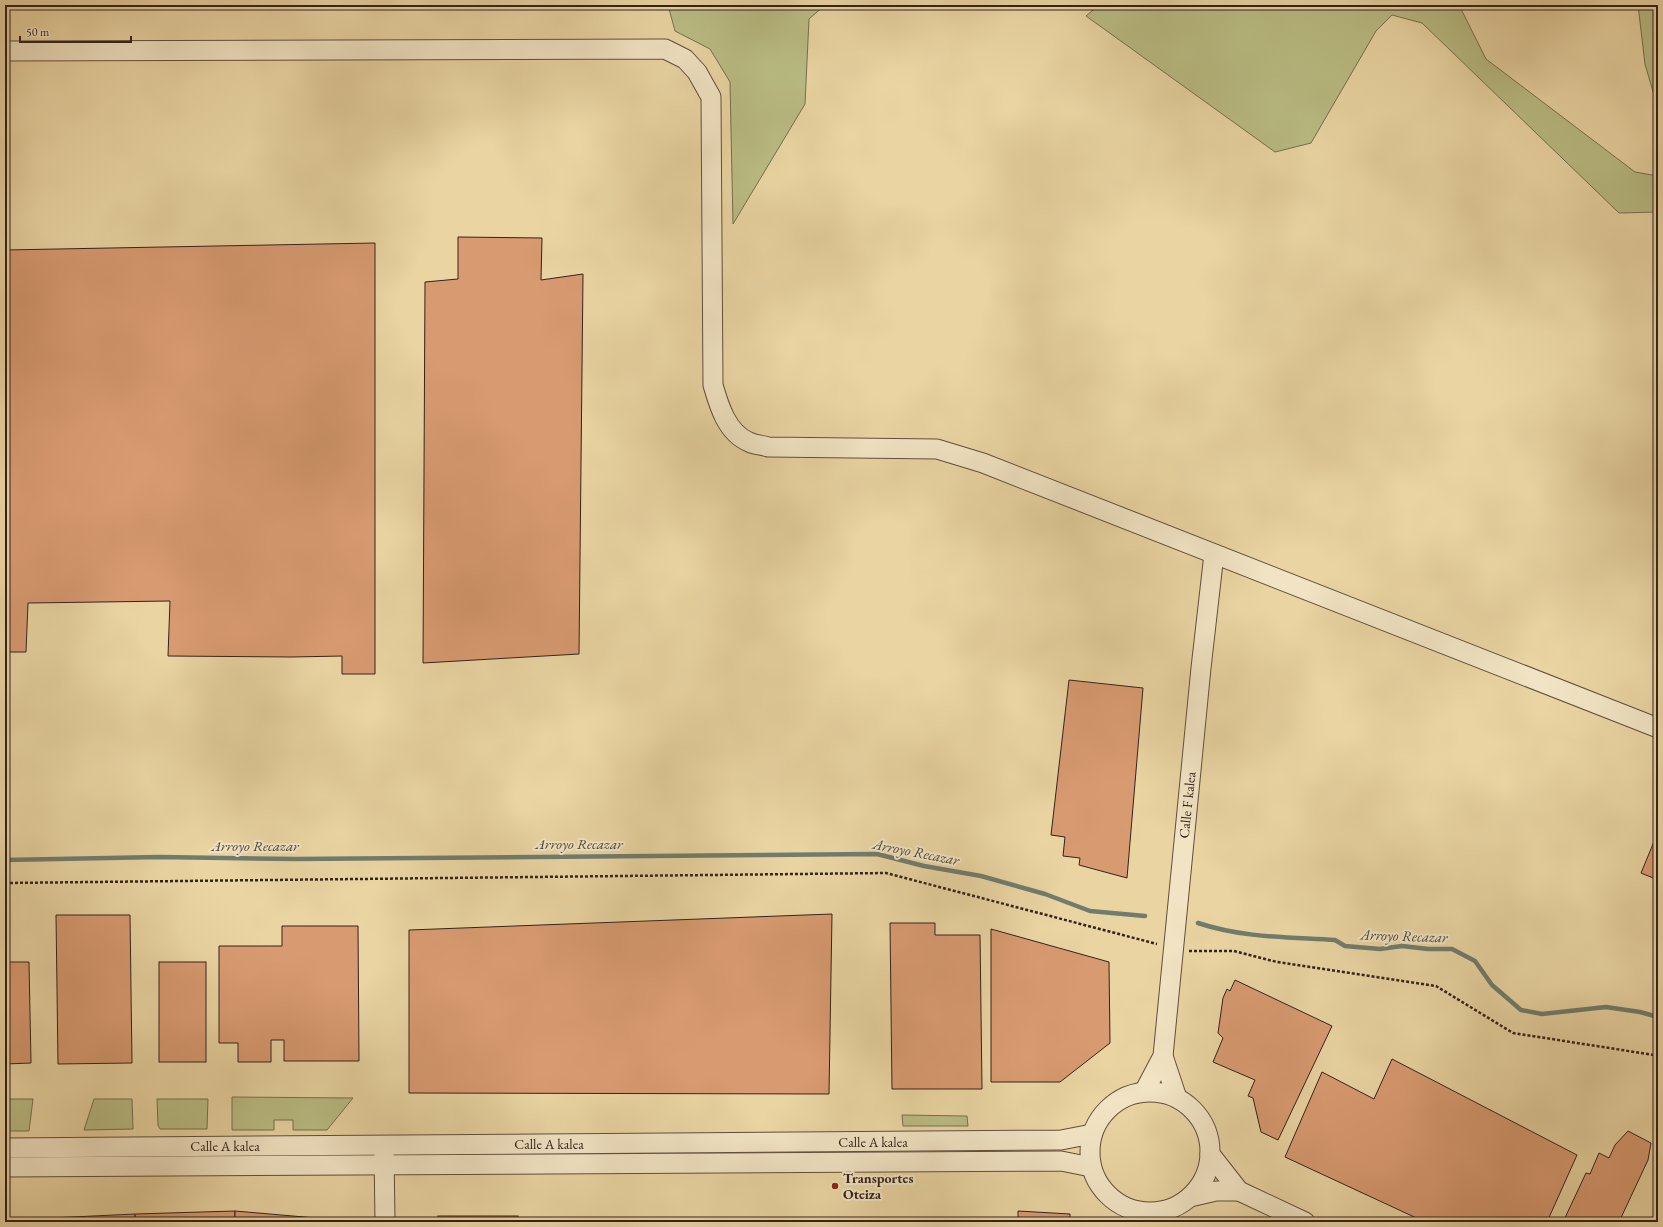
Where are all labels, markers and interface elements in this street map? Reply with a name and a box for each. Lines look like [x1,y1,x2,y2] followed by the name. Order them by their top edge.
[20,18,131,44] scale bar
[26,24,50,40] text: 50 m
[1175,770,1199,839] street label: Calle F kalea
[534,834,624,853] water label: Arroyo Recazar
[870,834,962,869] water label: Arroyo Recazar
[210,836,300,855] water label: Arroyo Recazar
[1359,924,1449,947] water label: Arroyo Recazar
[838,1133,908,1151] street label: Calle A kalea
[514,1135,584,1153] street label: Calle A kalea
[190,1137,260,1155] street label: Calle A kalea
[843,1169,913,1203] place label: Transportes Oteiza
[830,1181,840,1191] marker: Transportes Oteiza

